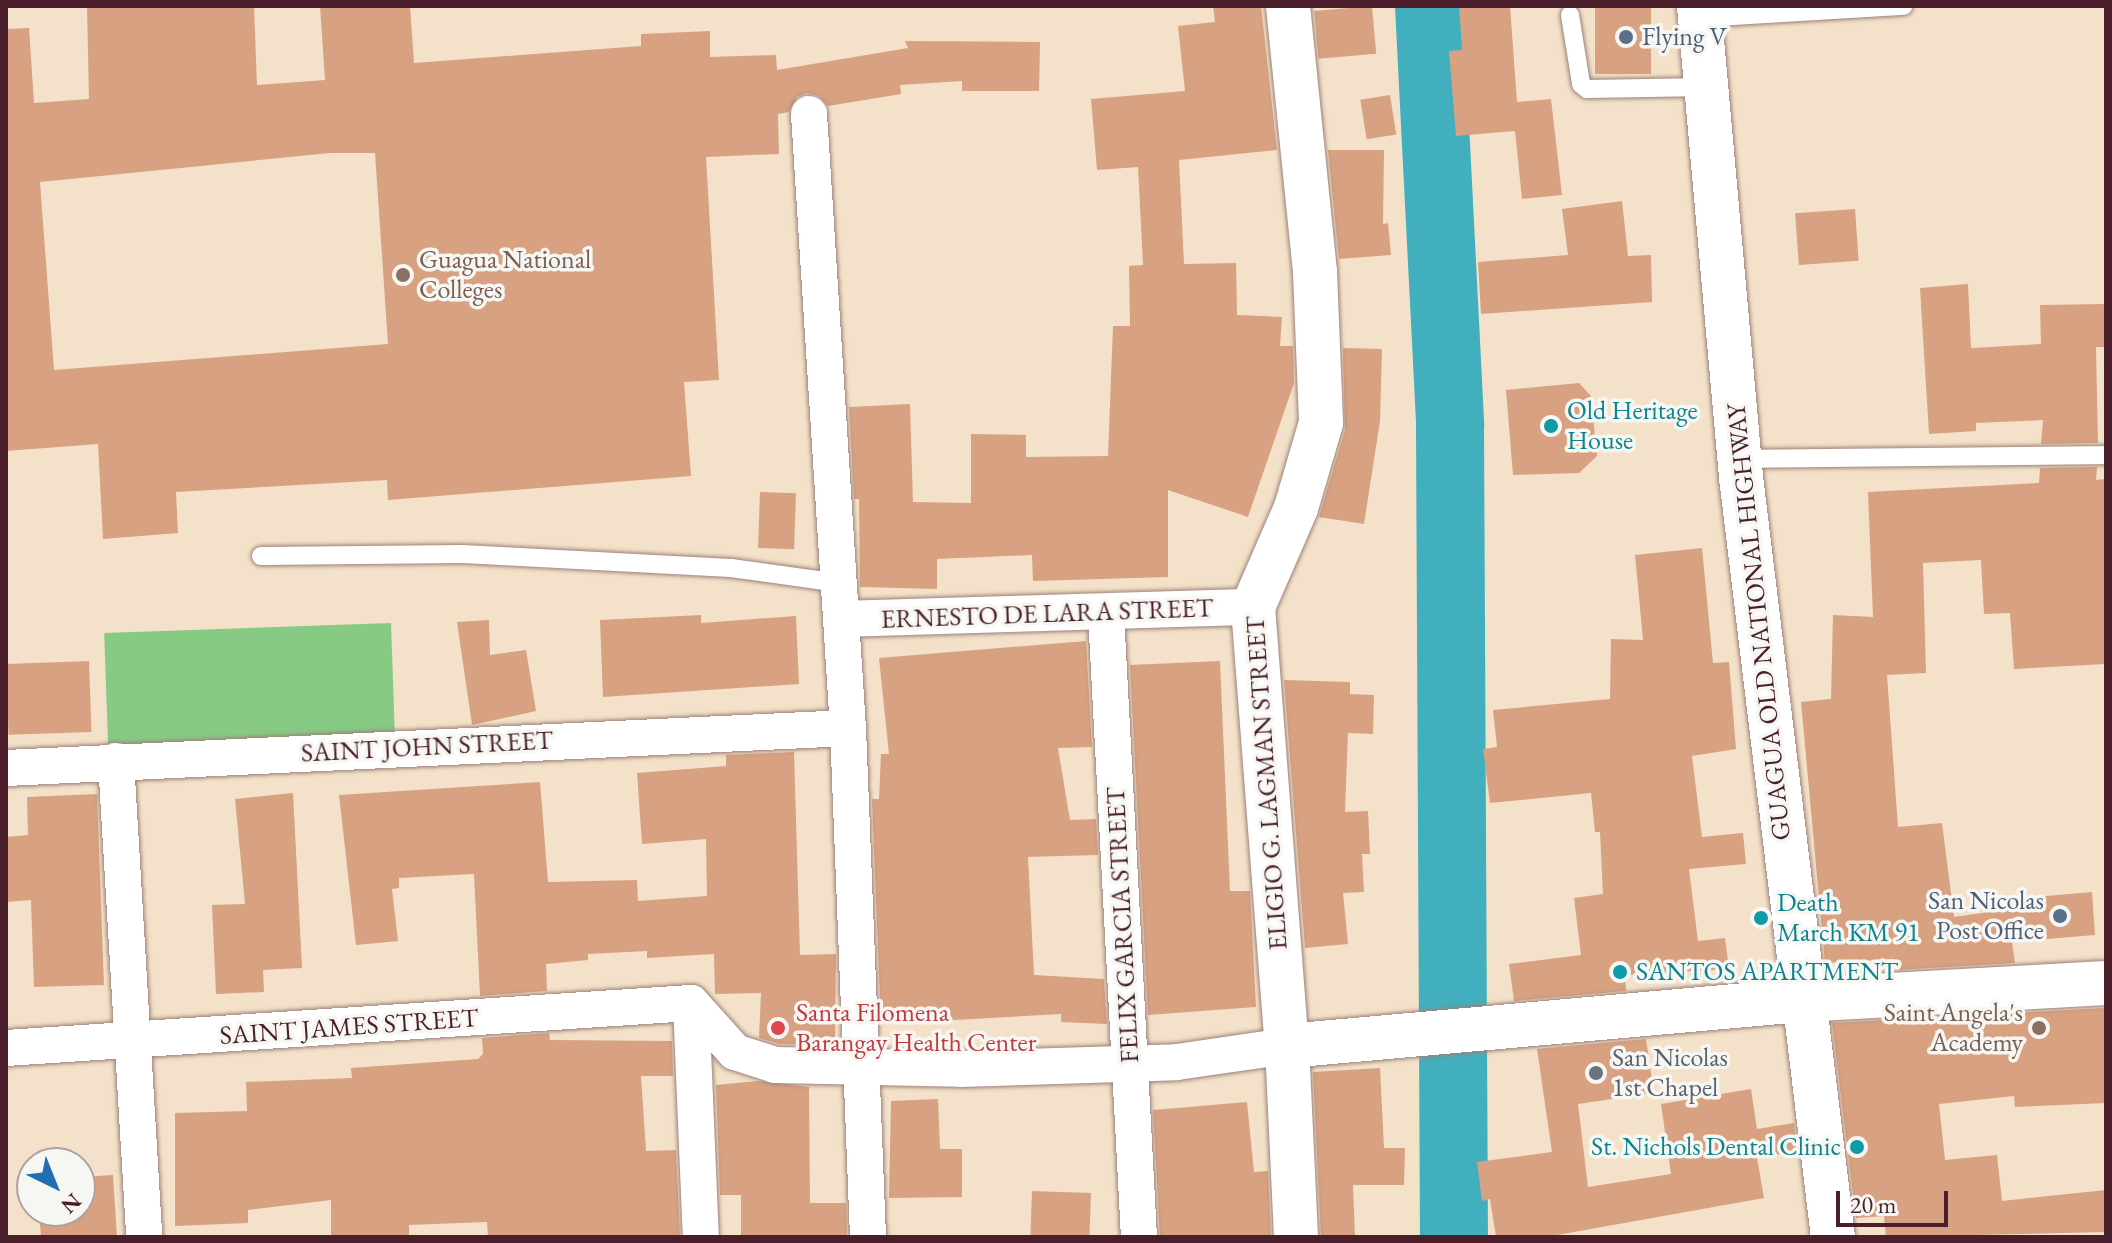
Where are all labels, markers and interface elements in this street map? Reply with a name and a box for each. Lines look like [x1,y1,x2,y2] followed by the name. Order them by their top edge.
[1642,21,1727,53] place label: Flying V
[1617,28,1635,46] marker: Flying V
[419,244,591,306] place label: Guagua National Colleges
[394,266,412,284] marker: Guagua National Colleges
[1567,395,1698,456] place label: Old Heritage House
[1721,402,1797,842] street label: GUAGUA OLD NATIONAL HIGHWAY
[1542,417,1560,435] marker: Old Heritage House
[880,593,1214,635] street label: ERNESTO DE LARA STREET
[1240,615,1294,951] street label: ELIGIO G. LAGMAN STREET
[300,725,554,769] street label: SAINT JOHN STREET
[1100,786,1146,1064] street label: FELIX GARCIA STREET
[1928,885,2044,946] place label: San Nicolas Post Office
[1777,887,1919,948] place label: Death March KM 91
[2051,907,2069,925] marker: San Nicolas Post Office
[1752,909,1770,927] marker: Death March KM 91
[1636,956,1898,988] place label: SANTOS APARTMENT
[1611,963,1629,981] marker: SANTOS APARTMENT
[796,997,1036,1058] place label: Santa Filomena Barangay Health Center
[1884,997,2023,1058] place label: Saint Angela's Academy
[219,1002,479,1052] street label: SAINT JAMES STREET
[767,1017,789,1039] marker: Santa Filomena Barangay Health Center
[2030,1019,2048,1037] marker: Saint Angela's Academy
[1612,1042,1728,1104] place label: San Nicolas 1st Chapel
[1587,1064,1605,1082] marker: San Nicolas 1st Chapel
[1591,1131,1841,1163] place label: St. Nichols Dental Clinic
[1848,1138,1866,1156] marker: St. Nichols Dental Clinic
[16,1147,96,1227] north arrow
[1840,1175,1952,1225] scale bar
[55,1187,88,1220] text: N
[1850,1189,1897,1220] text: 20 m

